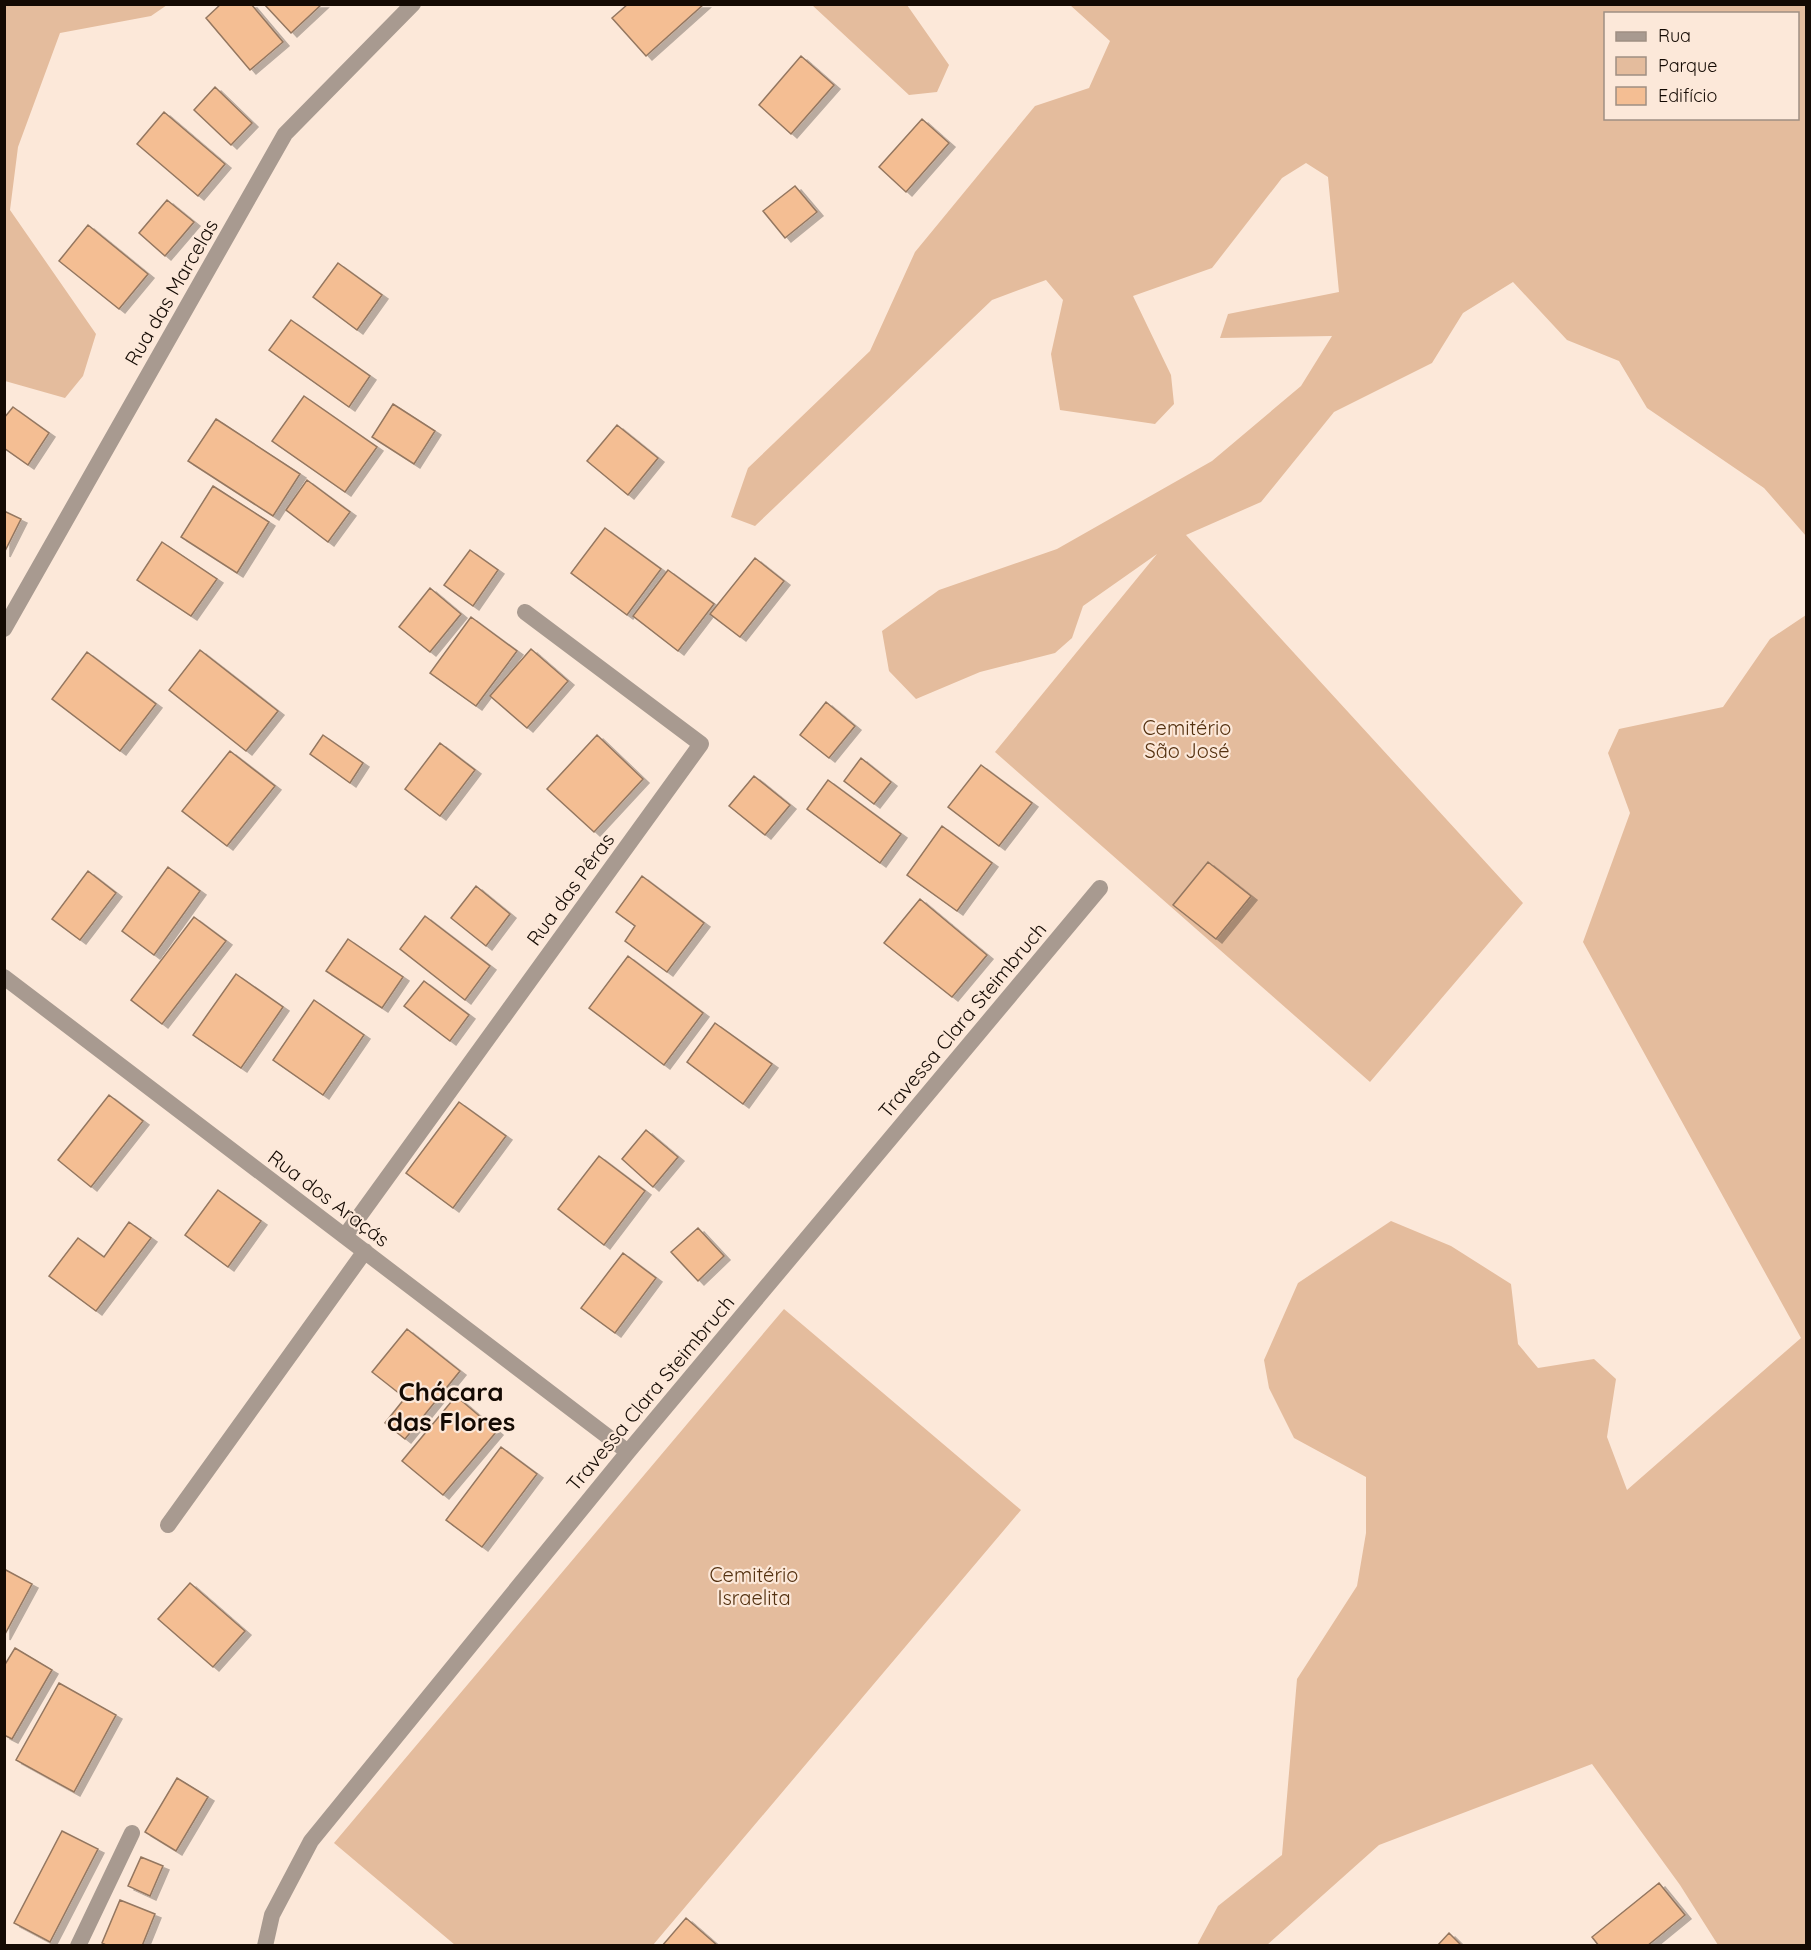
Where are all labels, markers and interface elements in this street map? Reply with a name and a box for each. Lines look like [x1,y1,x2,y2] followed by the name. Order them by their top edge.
[1604,12,1799,120] legend
[1658,24,1691,47] text: Rua
[1658,54,1717,77] text: Parque
[1658,84,1717,107] text: Edifício
[119,214,223,370] street label: Rua das Marcelas
[1143,715,1231,763] park label: Cemitério São José
[521,828,619,950] street label: Rua das Pêras
[873,917,1051,1123] street label: Travessa Clara Steimbruch
[263,1144,395,1252] street label: Rua dos Araçás
[561,1290,739,1496] street label: Travessa Clara Steimbruch
[387,1375,515,1438] district label: Chácara das Flores
[710,1562,798,1610] park label: Cemitério Israelita

